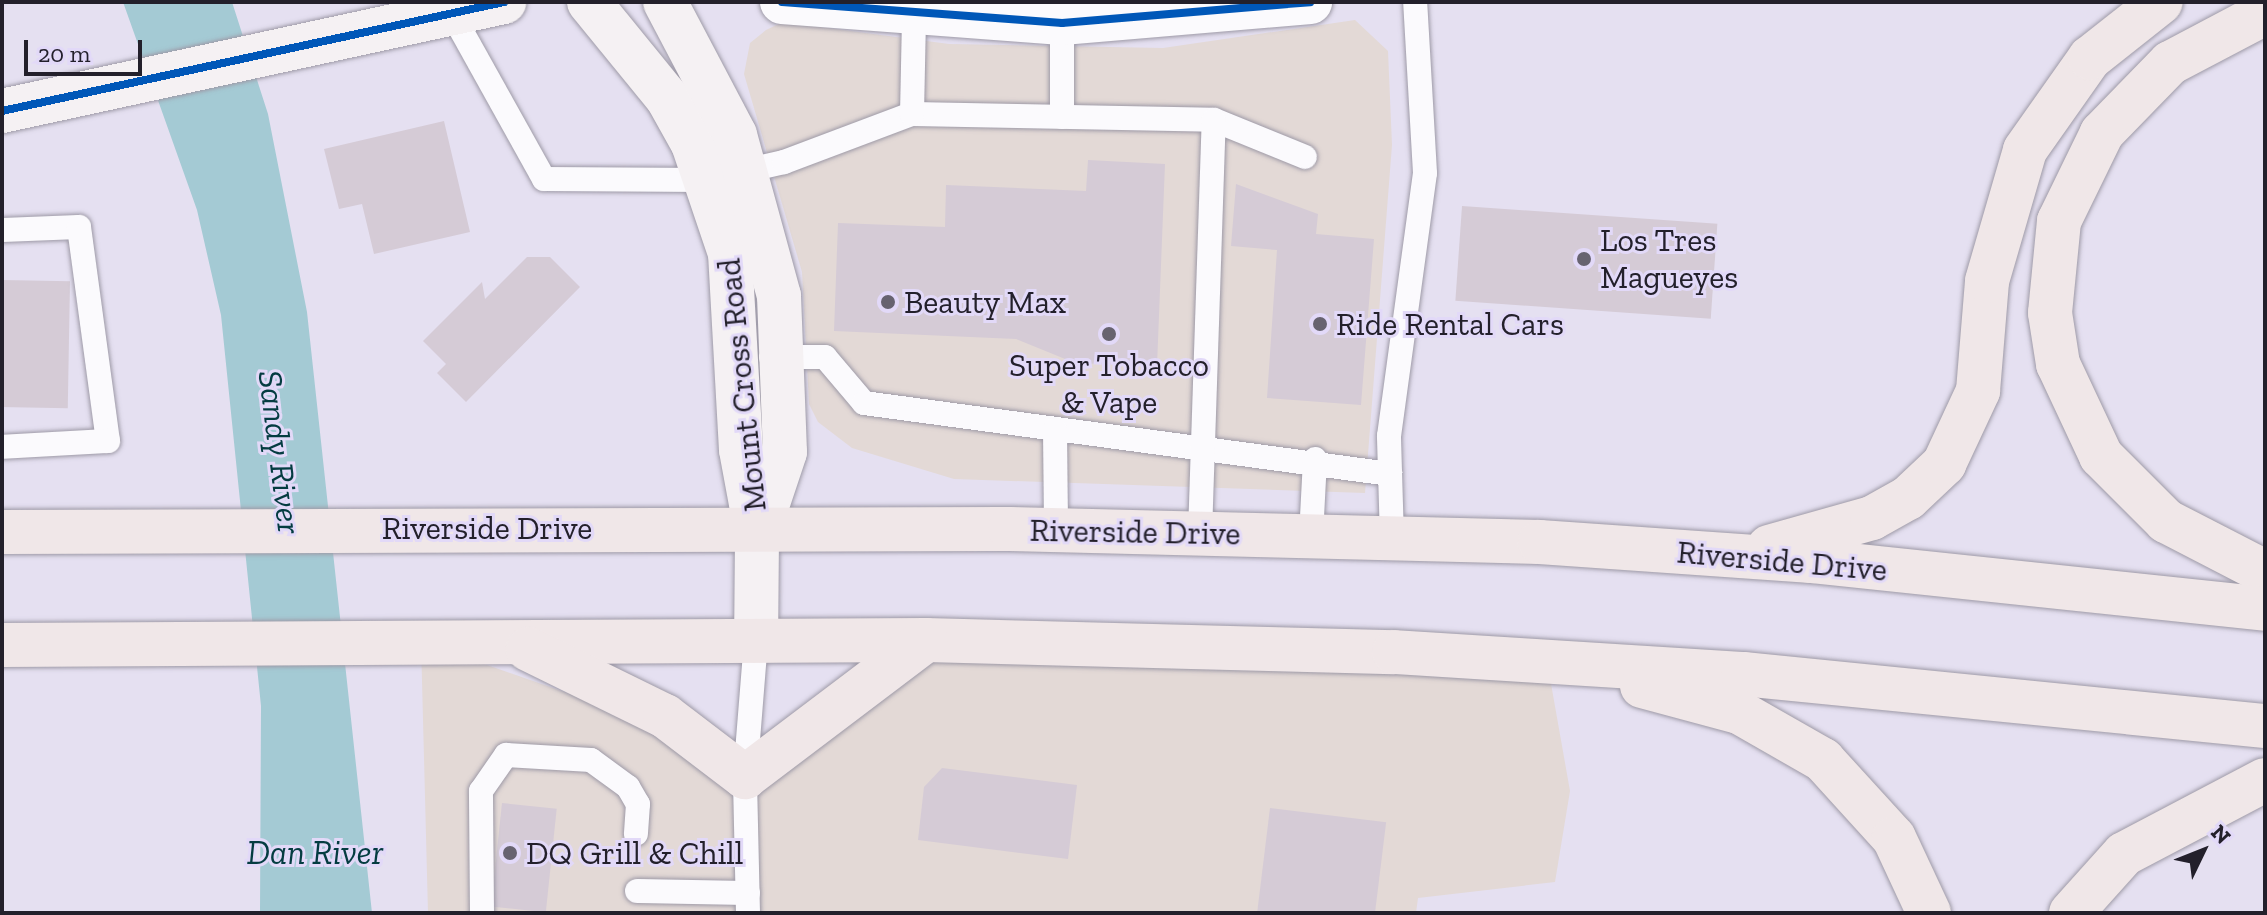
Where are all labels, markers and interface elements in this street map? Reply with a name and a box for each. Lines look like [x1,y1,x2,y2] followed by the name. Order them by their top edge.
[28,24,146,74] scale bar
[38,39,90,68] text: 20 m
[1600,222,1738,297] place label: Los Tres Magueyes
[1575,250,1593,268] marker: Los Tres Magueyes
[710,257,774,513] street label: Mount Cross Road
[904,283,1067,321] place label: Beauty Max
[879,293,897,311] marker: Beauty Max
[1336,305,1564,343] place label: Ride Rental Cars
[1311,315,1329,333] marker: Ride Rental Cars
[1100,325,1118,343] marker: Super Tobacco & Vape
[1008,347,1210,422] place label: Super Tobacco & Vape
[250,368,310,536] water label: Sandy River
[382,509,592,547] street label: Riverside Drive
[1029,511,1241,553] street label: Riverside Drive
[1675,533,1889,589] street label: Riverside Drive
[2163,811,2243,891] north arrow
[2205,819,2236,850] text: N
[247,833,383,873] water label: Dan River
[526,834,743,872] place label: DQ Grill & Chill
[501,844,519,862] marker: DQ Grill & Chill

